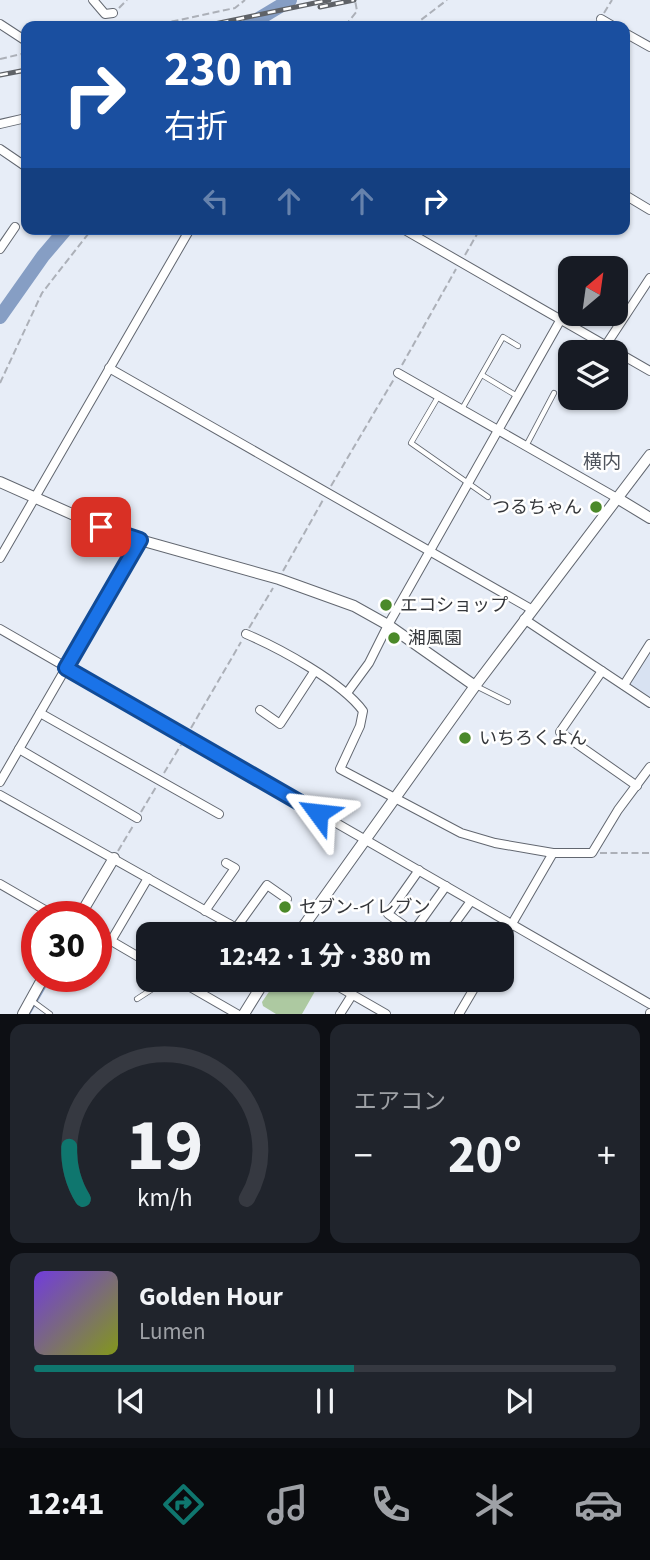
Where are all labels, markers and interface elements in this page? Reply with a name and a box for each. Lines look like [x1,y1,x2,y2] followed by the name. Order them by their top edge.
[164,35,293,105] text: 230 m
[49,49,140,140] icon: right
[164,104,228,150] text: 右折
[197,182,235,220] icon: left
[270,182,308,220] icon: ahead
[343,182,381,220] icon: ahead
[416,182,454,220] icon: right
[558,256,628,326] north arrow
[558,256,628,410] map controls
[558,340,628,410] button: layers
[583,449,621,476] district label: 横内
[492,495,582,520] place label: つるちゃん
[71,497,131,557] pin
[588,499,604,515] marker: つるちゃん
[82,508,120,546] icon: arrive
[400,593,508,618] place label: エコショップ
[378,597,394,613] marker: エコショップ
[408,626,462,651] place label: 湘風園
[386,630,402,646] marker: 湘風園
[479,726,587,751] place label: いちろくよん
[457,730,473,746] marker: いちろくよん
[281,776,355,850] position arrow
[299,895,431,920] place label: セブン-イレブン
[277,899,293,915] marker: セブン-イレブン
[21,901,112,992] speed limit sign: 30
[219,938,431,975] text: 12:42 · 1 分 · 380 m
[354,1085,446,1118] text: エアコン
[127,1095,203,1199] text: 19
[448,1119,522,1193] text: 20°
[354,1129,373,1183] text: −
[597,1129,616,1183] text: +
[137,1180,193,1216] text: km/h
[139,1278,283,1315] text: Golden Hour
[139,1315,206,1348] text: Lumen
[112,1382,150,1420] icon: previous
[306,1382,344,1420] icon: pause
[500,1382,538,1420] icon: next
[159,1480,208,1529] icon: directions
[263,1480,312,1529] icon: music
[366,1480,415,1529] icon: phone
[470,1480,519,1529] icon: climate
[574,1480,623,1529] icon: car
[27,1481,105,1527] text: 12:41

